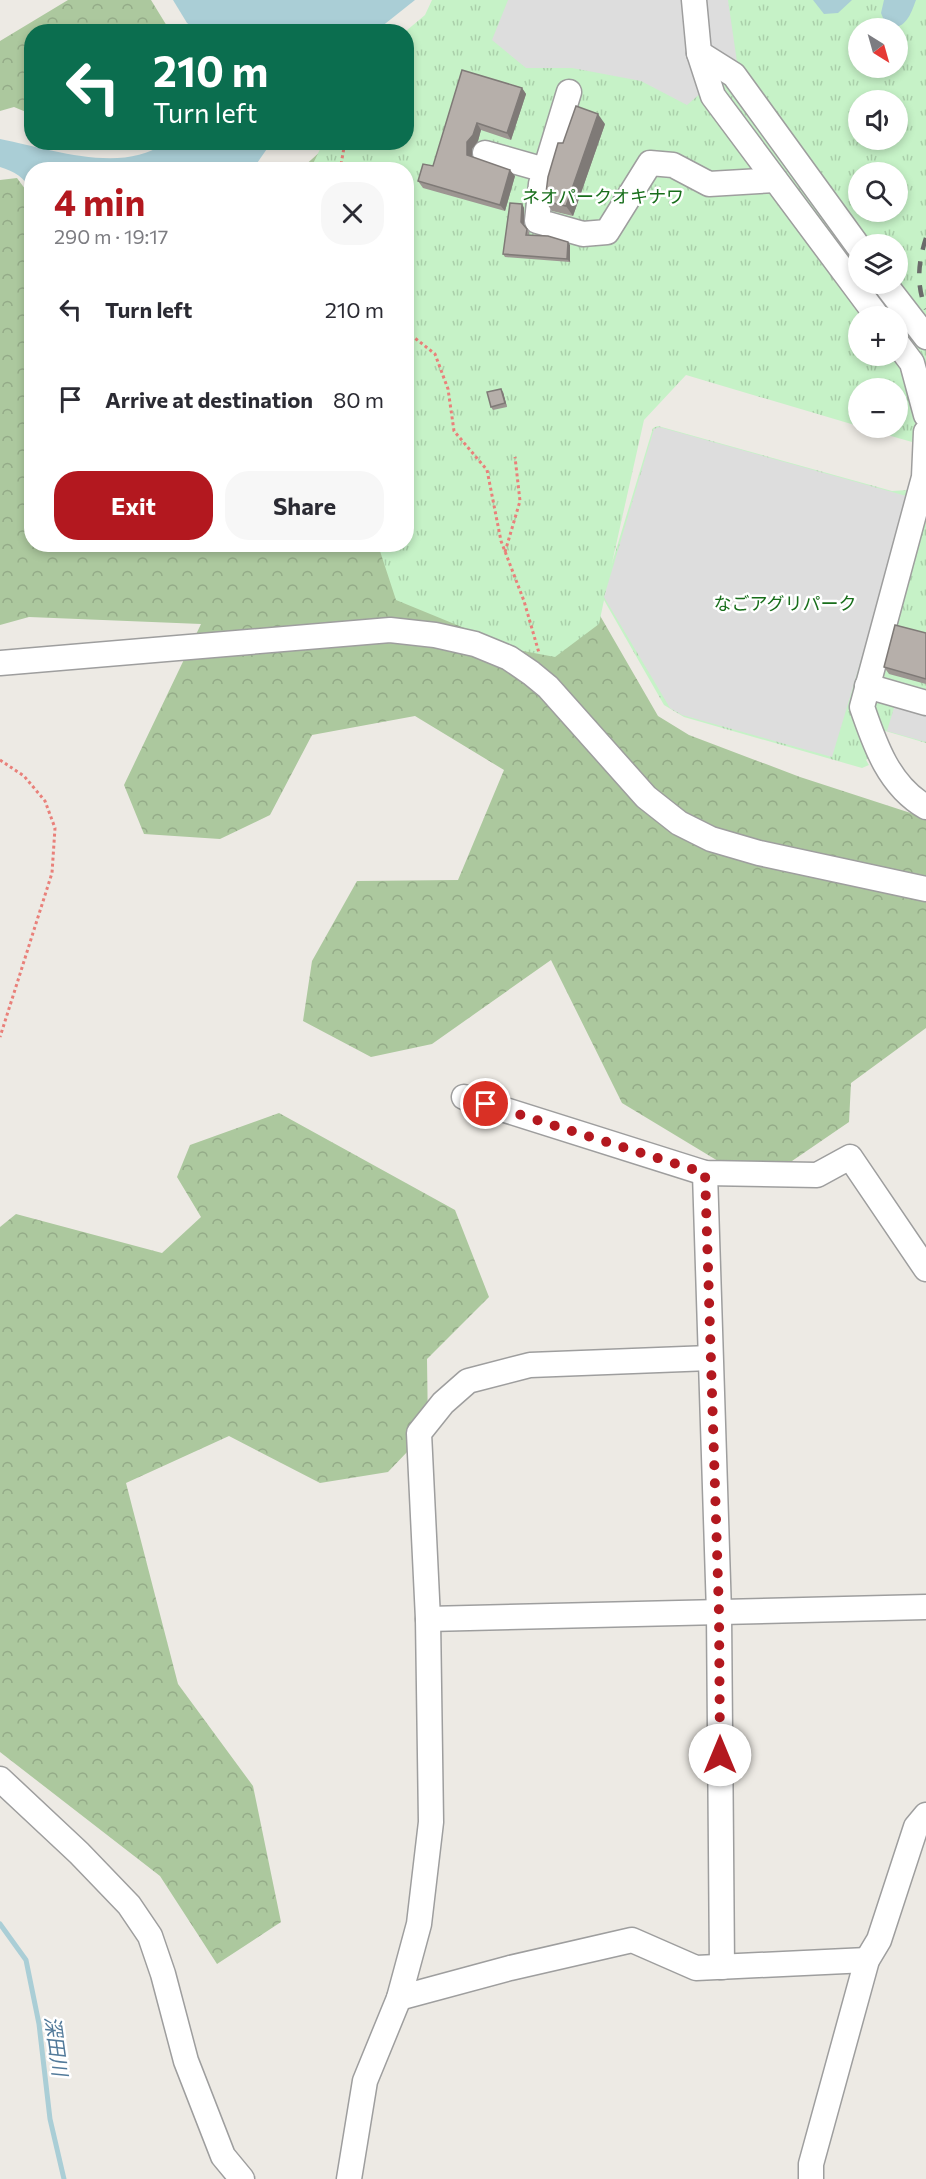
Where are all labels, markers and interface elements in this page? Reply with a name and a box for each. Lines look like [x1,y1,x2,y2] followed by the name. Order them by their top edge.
[848,18,908,78] north arrow
[848,18,908,438] map controls
[153,44,268,96] text: 210 m
[54,48,132,126] icon: left
[848,90,908,150] button: sound
[153,96,257,129] text: Turn left
[848,162,908,222] button: search
[54,179,145,223] text: 4 min
[321,182,384,245] button: close
[522,185,684,207] park label: ネオパークオキナワ
[54,224,168,248] text: 290 m · 19:17
[848,234,908,294] button: layers
[54,293,87,326] icon: left
[105,296,192,323] text: Turn left
[325,296,384,323] text: 210 m
[848,306,908,366] button: +
[848,378,908,438] button: −
[54,383,87,416] icon: arrive
[105,386,313,413] text: Arrive at destination
[333,386,384,413] text: 80 m
[54,471,213,540] button: Exit
[225,471,384,540] button: Share
[713,592,857,614] park label: なごアグリパーク
[460,1078,511,1129] pin
[469,1087,502,1120] icon: arrive
[688,1723,752,1787] position arrow
[41,2014,73,2079] water label: 深田川

